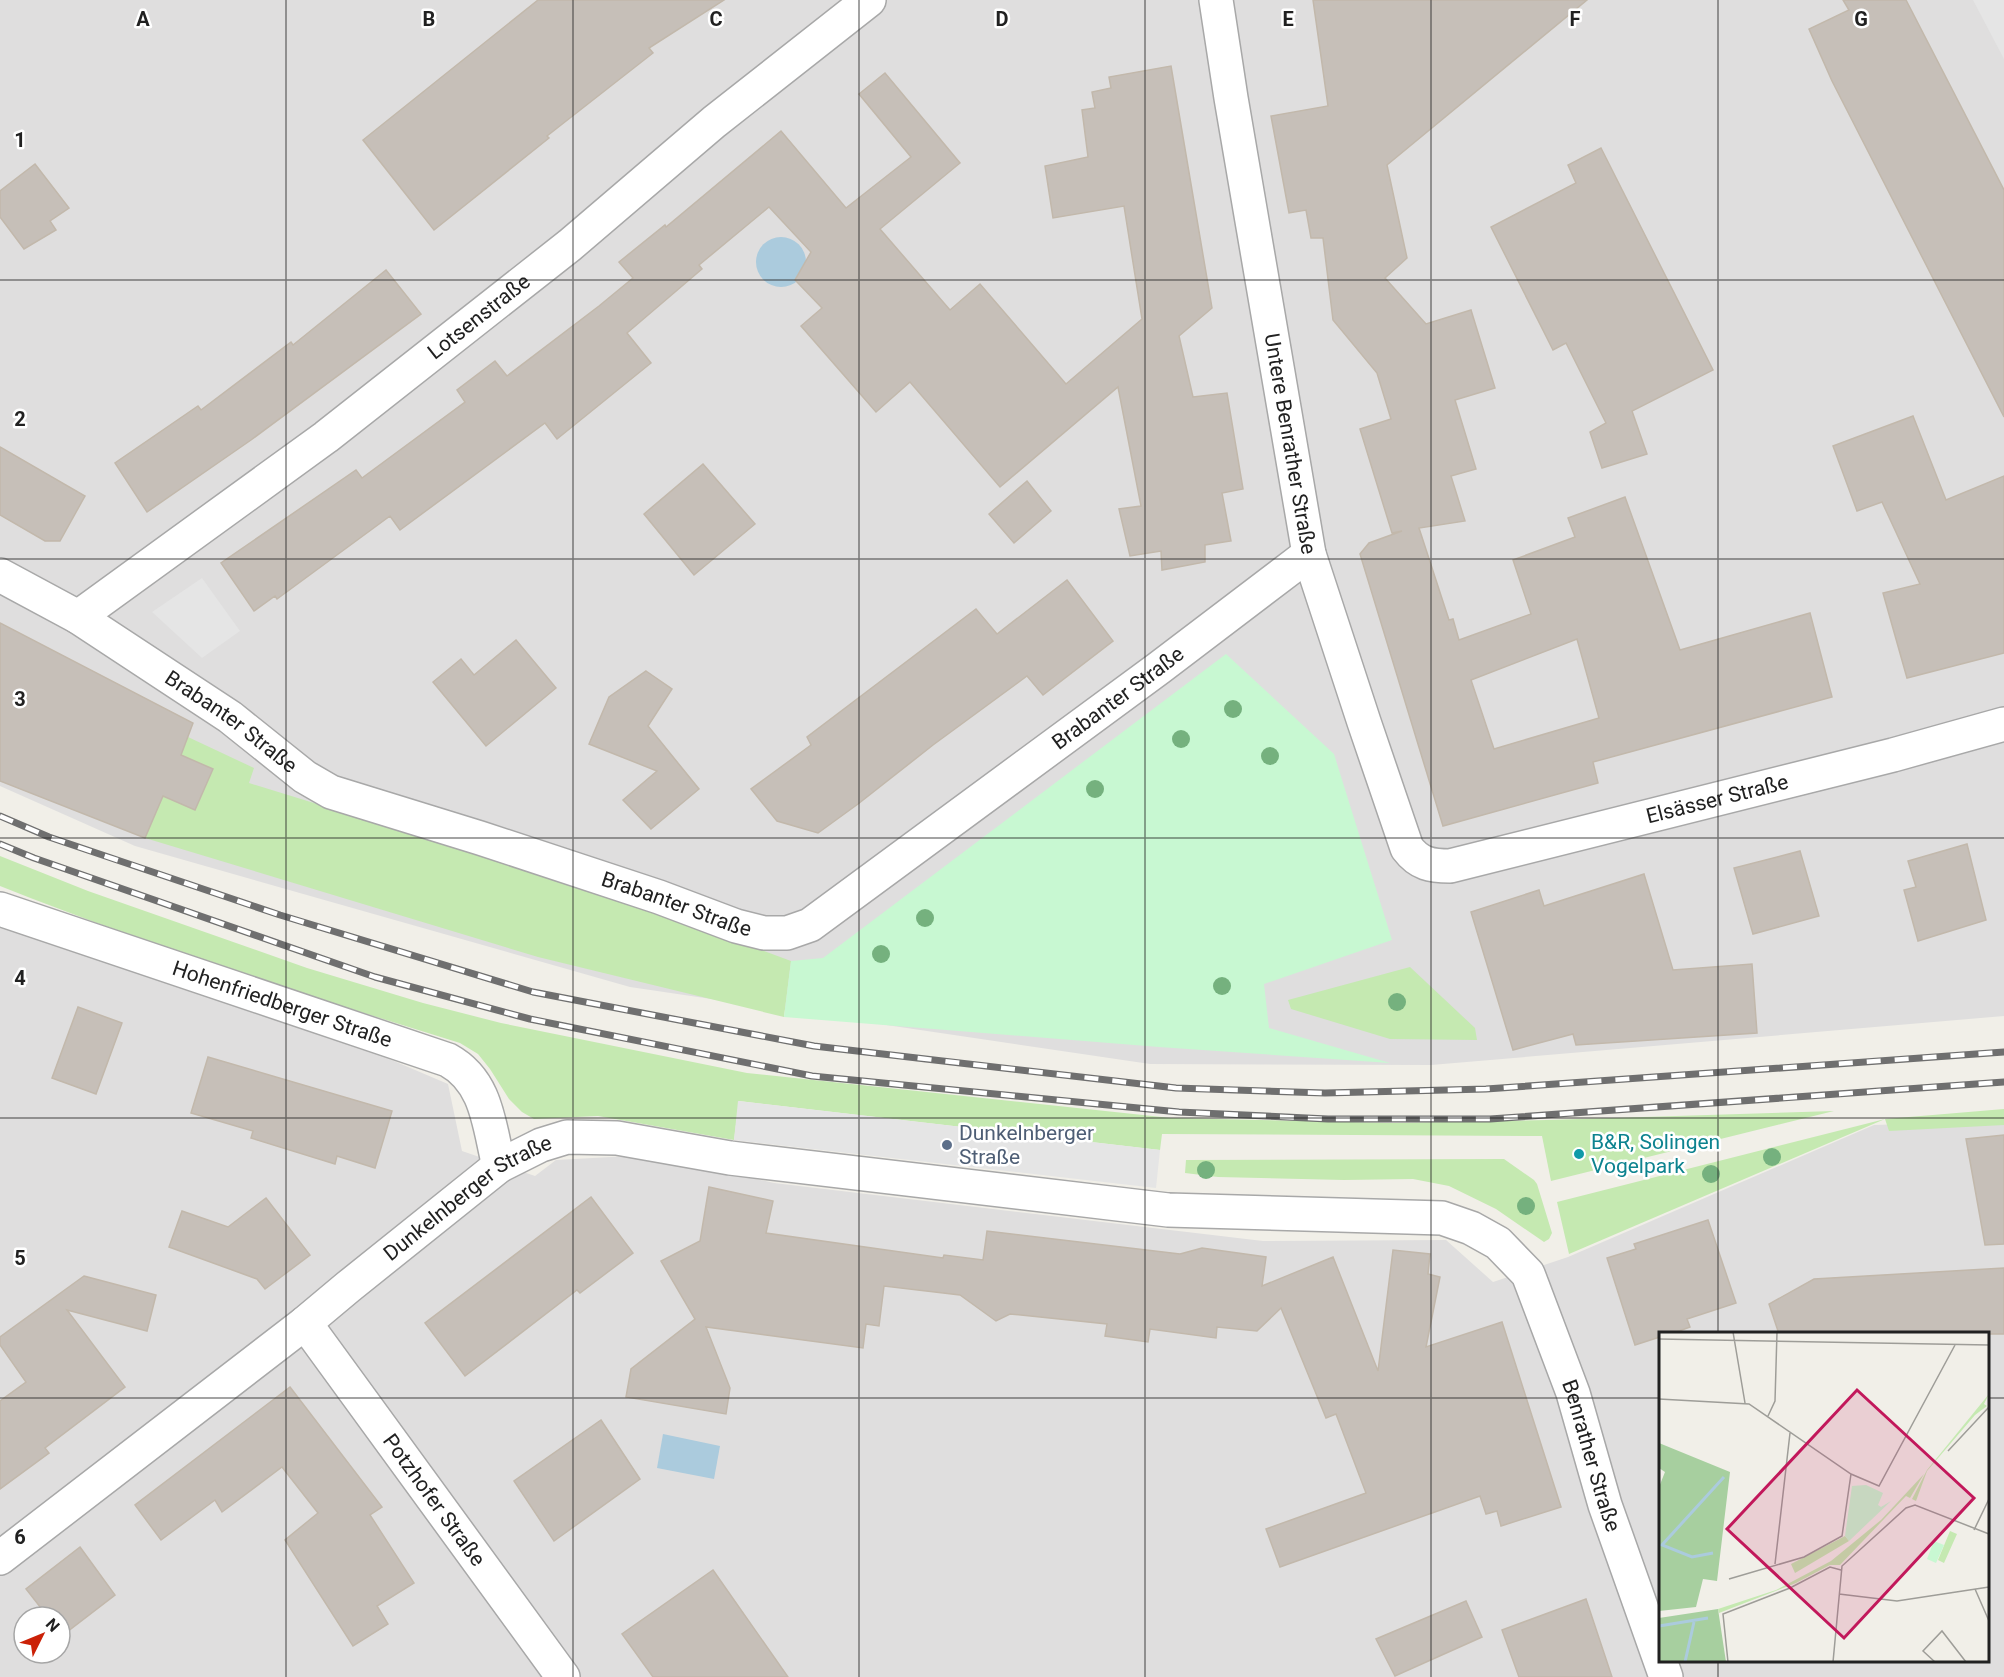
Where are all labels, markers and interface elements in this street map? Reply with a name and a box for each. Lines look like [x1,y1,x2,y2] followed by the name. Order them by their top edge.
[136,7,150,31] text: A
[423,7,435,31] text: B
[709,7,723,31] text: C
[996,7,1009,31] text: D
[1282,7,1294,31] text: E
[1570,7,1581,31] text: F
[1854,7,1868,31] text: G
[14,128,26,152] text: 1
[423,269,535,364] street label: Lotsenstraße
[1259,332,1321,556] street label: Untere Benrather Straße
[14,407,26,431] text: 2
[1047,642,1188,755] street label: Brabanter Straße
[160,666,302,778] street label: Brabanter Straße
[14,687,26,711] text: 3
[1644,770,1791,828] street label: Elsässer Straße
[598,867,754,941] street label: Brabanter Straße
[170,956,395,1052] street label: Hohenfriedberger Straße
[14,966,26,990] text: 4
[959,1121,1094,1169] place label: Dunkelnberger Straße
[1591,1130,1720,1178] place label: B&R, Solingen Vogelpark
[379,1131,554,1266] street label: Dunkelnberger Straße
[940,1138,954,1152] marker: Dunkelnberger Straße
[1572,1147,1586,1161] marker: B&R, Solingen Vogelpark
[14,1246,26,1270] text: 5
[1659,1332,1989,1662] inset map
[1557,1376,1625,1535] street label: Benrather Straße
[378,1429,490,1571] street label: Potzhofer Straße
[14,1525,26,1549] text: 6
[12,1605,72,1665] north arrow
[42,1615,63,1636] text: N

